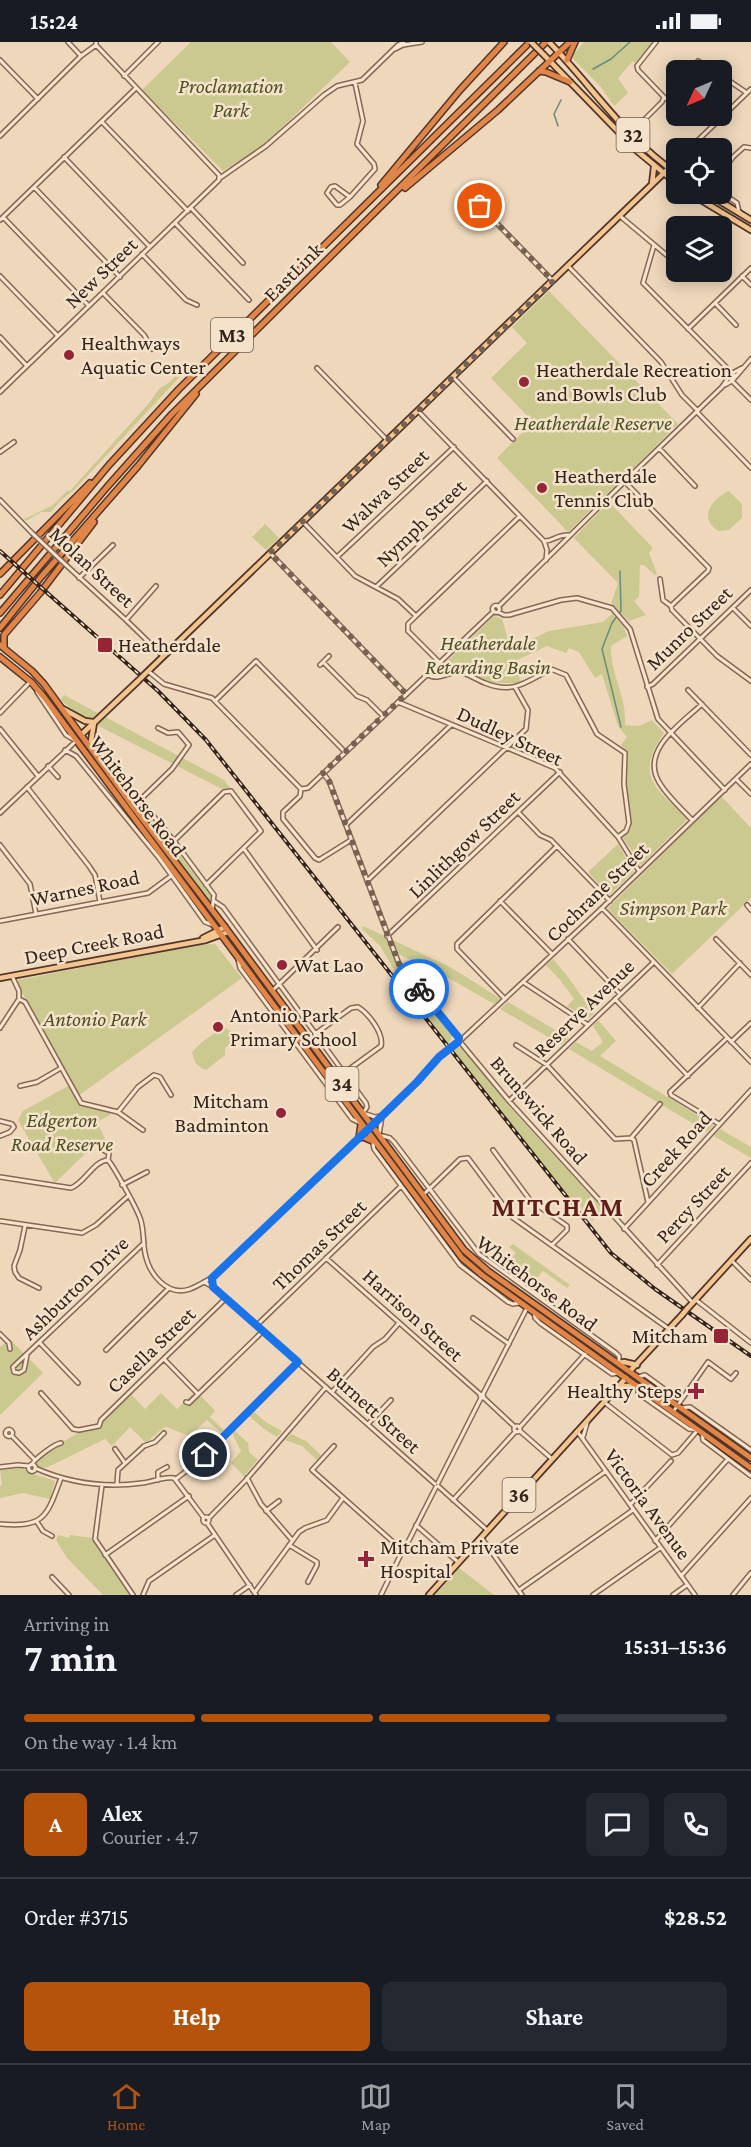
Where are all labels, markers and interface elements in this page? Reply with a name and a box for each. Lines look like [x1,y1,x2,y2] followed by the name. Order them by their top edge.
[30,9,78,34] text: 15:24
[666,60,732,126] north arrow
[666,60,732,282] map controls
[178,74,284,122] park label: Proclamation Park
[616,118,650,152] road number: 32
[666,138,732,204] button: locate
[454,180,505,231] pin
[463,189,496,222] icon: bag
[666,216,732,282] button: layers
[60,232,143,313] street label: New Street
[258,237,328,307] street label: EastLink
[211,318,253,352] road number: M3
[81,331,206,379] place label: Healthways Aquatic Center
[62,348,76,362] marker: Healthways Aquatic Center
[536,358,732,406] place label: Heatherdale Recreation and Bowls Club
[517,375,531,389] marker: Heatherdale Recreation and Bowls Club
[514,411,672,435] park label: Heatherdale Reserve
[336,443,434,538] street label: Walwa Street
[554,464,657,512] place label: Heatherdale Tennis Club
[371,473,472,572] street label: Nymph Street
[535,481,549,495] marker: Heatherdale Tennis Club
[45,522,140,613] street label: Molan Street
[641,580,738,675] street label: Munro Street
[425,631,551,679] park label: Heatherdale Retarding Basin
[118,633,221,657] place label: Heatherdale
[96,636,114,654] marker: Heatherdale
[453,701,568,771] street label: Dudley Street
[85,731,191,861] street label: Whitehorse Road
[403,784,525,903] street label: Linlithgow Street
[541,836,654,947] street label: Cochrane Street
[28,865,142,911] street label: Warnes Road
[619,896,727,920] park label: Simpson Park
[22,919,166,969] street label: Deep Creek Road
[294,953,364,977] place label: Wat Lao
[529,954,639,1062] street label: Reserve Avenue
[275,958,289,972] marker: Wat Lao
[389,959,449,1019] courier
[403,973,436,1006] icon: bike
[230,1003,357,1051] place label: Antonio Park Primary School
[42,1007,147,1031] park label: Antonio Park
[211,1020,225,1034] marker: Antonio Park Primary School
[485,1051,593,1169] street label: Brunswick Road
[326,1067,358,1101] road number: 34
[175,1089,269,1137] place label: Mitcham Badminton
[274,1106,288,1120] marker: Mitcham Badminton
[635,1106,717,1192] street label: Creek Road
[11,1108,113,1156] park label: Edgerton Road Reserve
[651,1159,736,1248] street label: Percy Street
[491,1192,625,1222] district label: MITCHAM
[267,1194,372,1296] street label: Thomas Street
[472,1230,602,1336] street label: Whitehorse Road
[17,1231,133,1345] street label: Ashburton Drive
[358,1264,469,1367] street label: Harrison Street
[102,1301,201,1398] street label: Casella Street
[632,1324,708,1348] place label: Mitcham
[712,1327,730,1345] marker: Mitcham
[322,1362,427,1459] street label: Burnett Street
[567,1379,682,1403] place label: Healthy Steps
[687,1382,705,1400] marker: Healthy Steps
[179,1429,230,1480] pin
[188,1438,221,1471] icon: home
[600,1444,696,1564] street label: Victoria Avenue
[502,1478,536,1512] road number: 36
[380,1535,519,1583] place label: Mitcham Private Hospital
[357,1550,375,1568] marker: Mitcham Private Hospital
[24,1613,109,1635] text: Arriving in
[624,1634,727,1659] text: 15:31–15:36
[24,1636,117,1679] text: 7 min
[24,1731,177,1753] text: On the way · 1.4 km
[586,1793,649,1856] button: chat
[664,1793,727,1856] button: phone
[102,1801,143,1826] text: Alex
[49,1812,62,1837] text: A
[102,1826,198,1848] text: Courier · 4.7
[24,1905,129,1930] text: Order #3715
[664,1905,727,1930] text: $28.52
[24,1982,370,2051] button: Help
[382,1982,727,2051] button: Share
[107,2080,145,2133] tab: Home
[359,2080,392,2133] tab: Map
[606,2080,644,2133] tab: Saved

